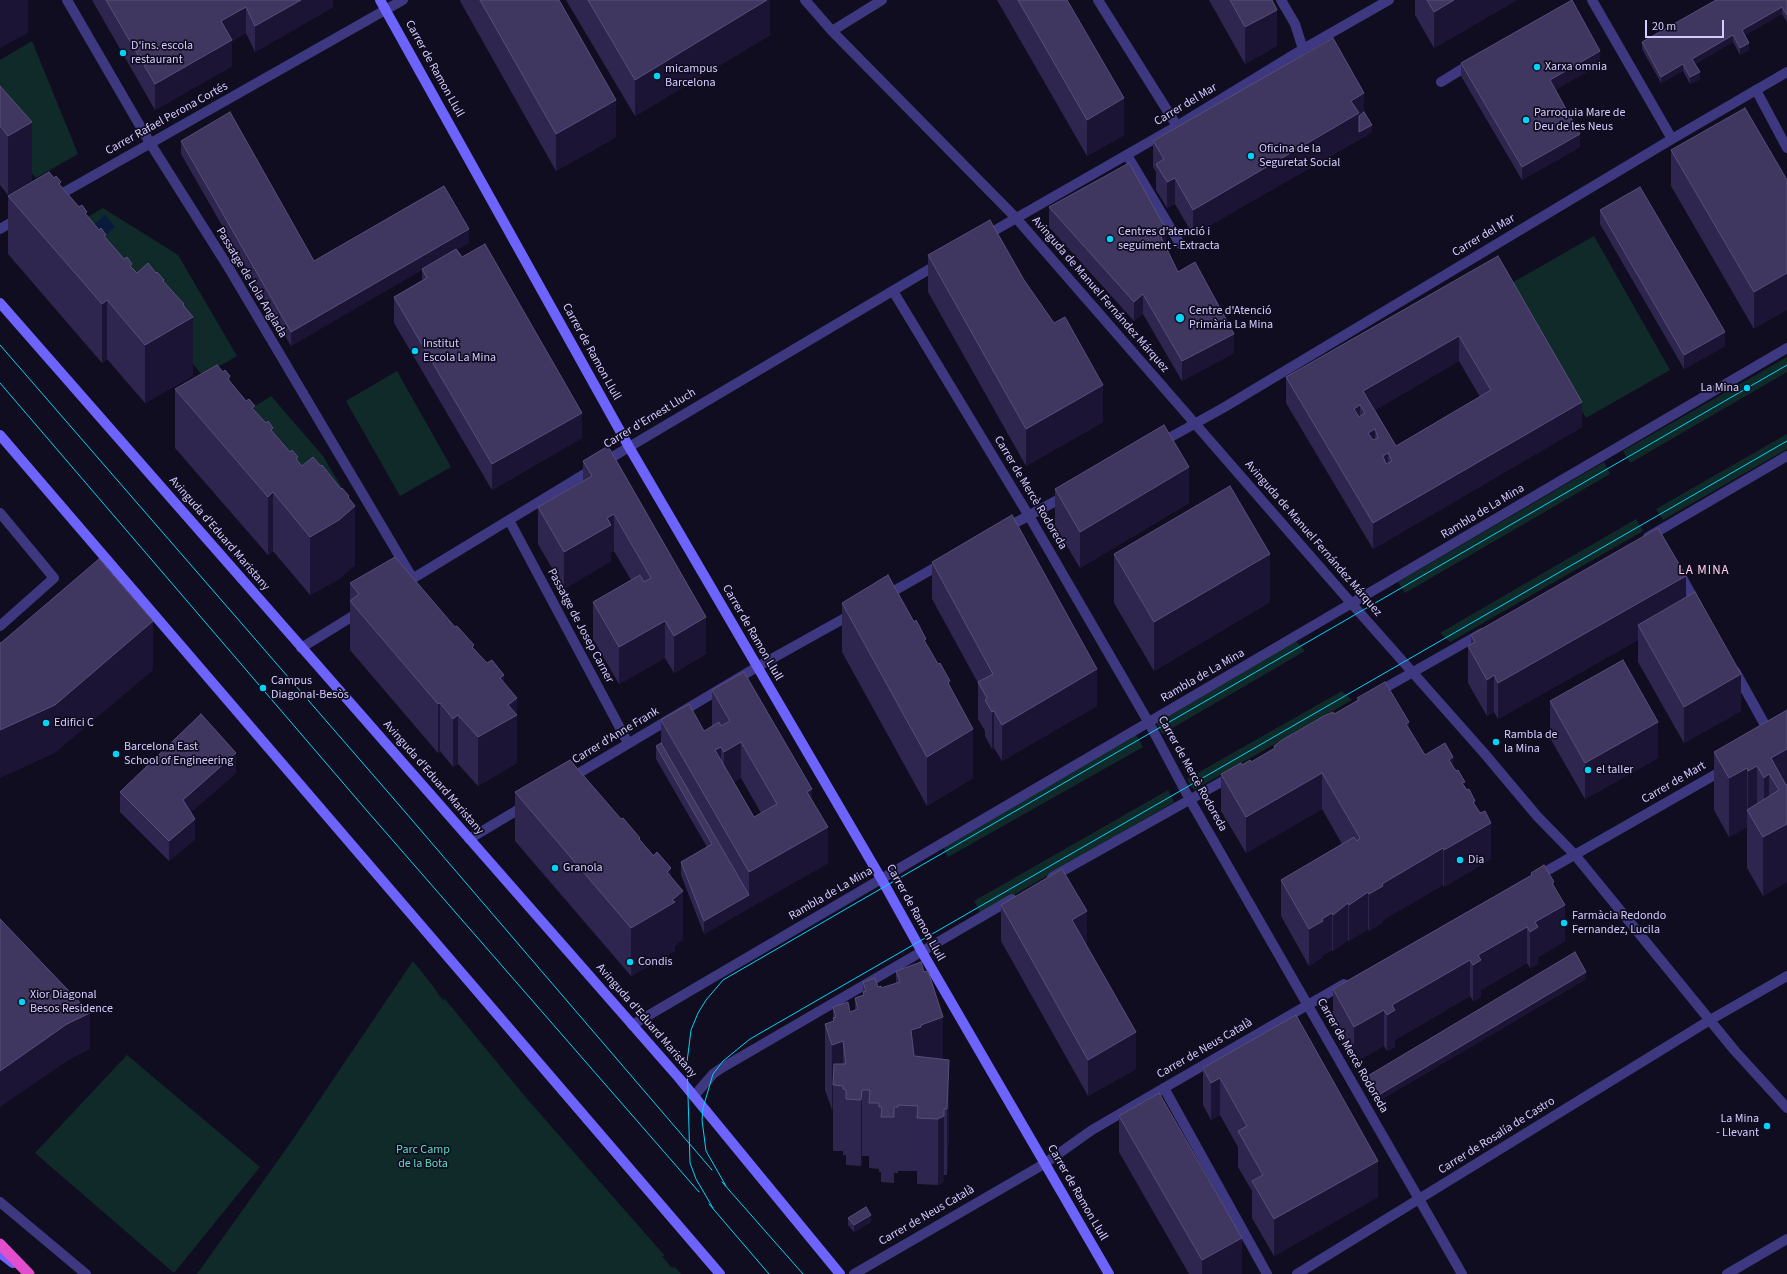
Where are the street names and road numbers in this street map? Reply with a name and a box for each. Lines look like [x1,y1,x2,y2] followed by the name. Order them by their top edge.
[401,18,467,120] street label: Carrer de Ramon Llull
[103,79,231,159] street label: Carrer Rafael Perona Cortés
[1152,81,1220,129] street label: Carrer del Mar
[1450,212,1518,260] street label: Carrer del Mar
[1028,214,1172,376] street label: Avinguda de Manuel Fernández Márquez
[212,225,290,341] street label: Passatge de Lola Anglada
[558,301,624,403] street label: Carrer de Ramon Llull
[601,386,699,452] street label: Carrer d'Ernest Lluch
[990,434,1070,552] street label: Carrer de Mercè Rodoreda
[1241,458,1385,620] street label: Avinguda de Manuel Fernández Márquez
[166,474,272,594] street label: Avinguda d'Eduard Maristany
[1439,481,1527,543] street label: Rambla de La Mina
[544,566,616,686] street label: Passatge de Josep Carner
[719,582,785,684] street label: Carrer de Ramon Llull
[1158,646,1248,706] street label: Rambla de La Mina
[570,704,662,768] street label: Carrer d'Anne Frank
[1154,714,1230,834] street label: Carrer de Mercè Rodoreda
[380,718,486,838] street label: Avinguda d'Eduard Maristany
[1639,759,1709,807] street label: Carrer de Mart
[882,862,948,964] street label: Carrer de Ramon Llull
[786,864,876,924] street label: Rambla de La Mina
[593,961,699,1081] street label: Avinguda d'Eduard Maristany
[1313,996,1391,1116] street label: Carrer de Mercè Rodoreda
[1155,1016,1255,1082] street label: Carrer de Neus Català
[1436,1094,1558,1178] street label: Carrer de Rosalía de Castro
[1044,1142,1110,1244] street label: Carrer de Ramon Llull
[877,1183,977,1249] street label: Carrer de Neus Català

